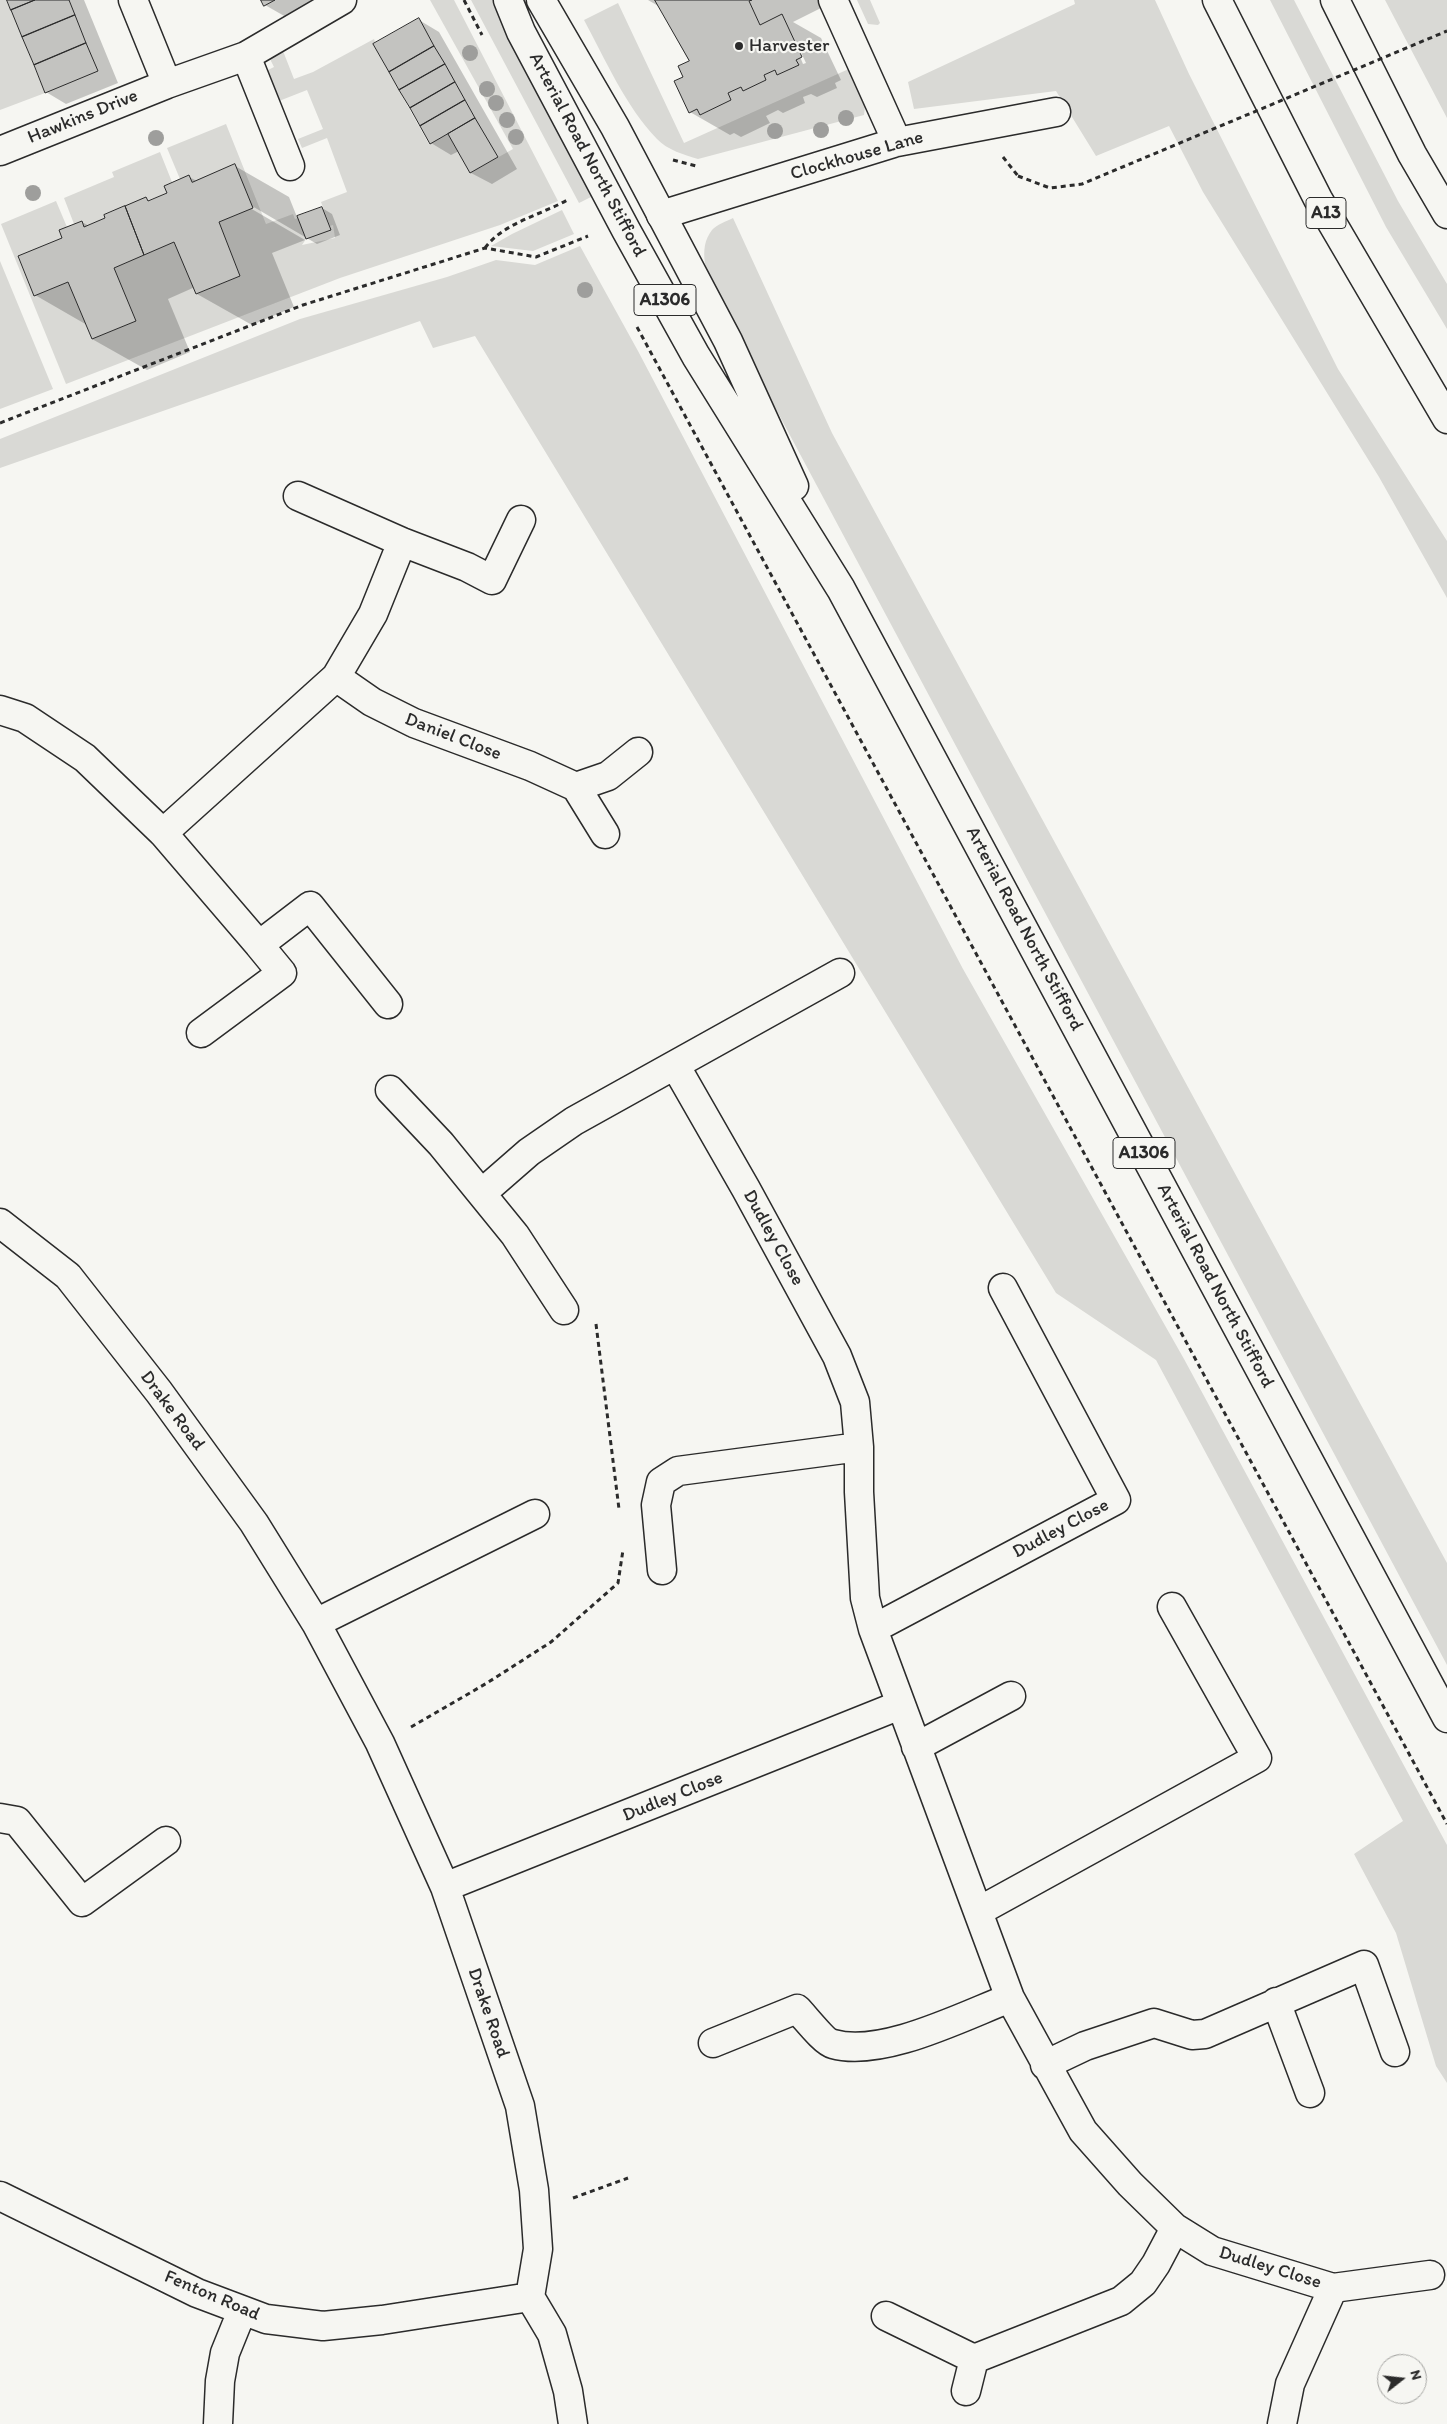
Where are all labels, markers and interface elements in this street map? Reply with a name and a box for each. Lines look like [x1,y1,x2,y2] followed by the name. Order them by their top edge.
[749,35,829,57] place label: Harvester
[733,40,745,52] marker: Harvester
[523,49,651,261] street label: Arterial Road North Stifford
[25,85,141,149] street label: Hawkins Drive
[788,126,926,186] street label: Clockhouse Lane
[1306,198,1346,228] road number: A13
[634,284,696,316] road number: A1306
[401,708,505,766] street label: Daniel Close
[960,823,1088,1035] street label: Arterial Road North Stifford
[1113,1138,1175,1168] road number: A1306
[1151,1180,1279,1392] street label: Arterial Road North Stifford
[737,1186,809,1290] street label: Dudley Close
[135,1367,209,1455] street label: Drake Road
[1009,1494,1113,1564] street label: Dudley Close
[620,1767,726,1827] street label: Dudley Close
[462,1965,514,2061] street label: Drake Road
[1216,2242,1324,2294] street label: Dudley Close
[161,2266,263,2326] street label: Fenton Road
[1377,2354,1427,2404] north arrow
[1406,2368,1425,2382] text: N

